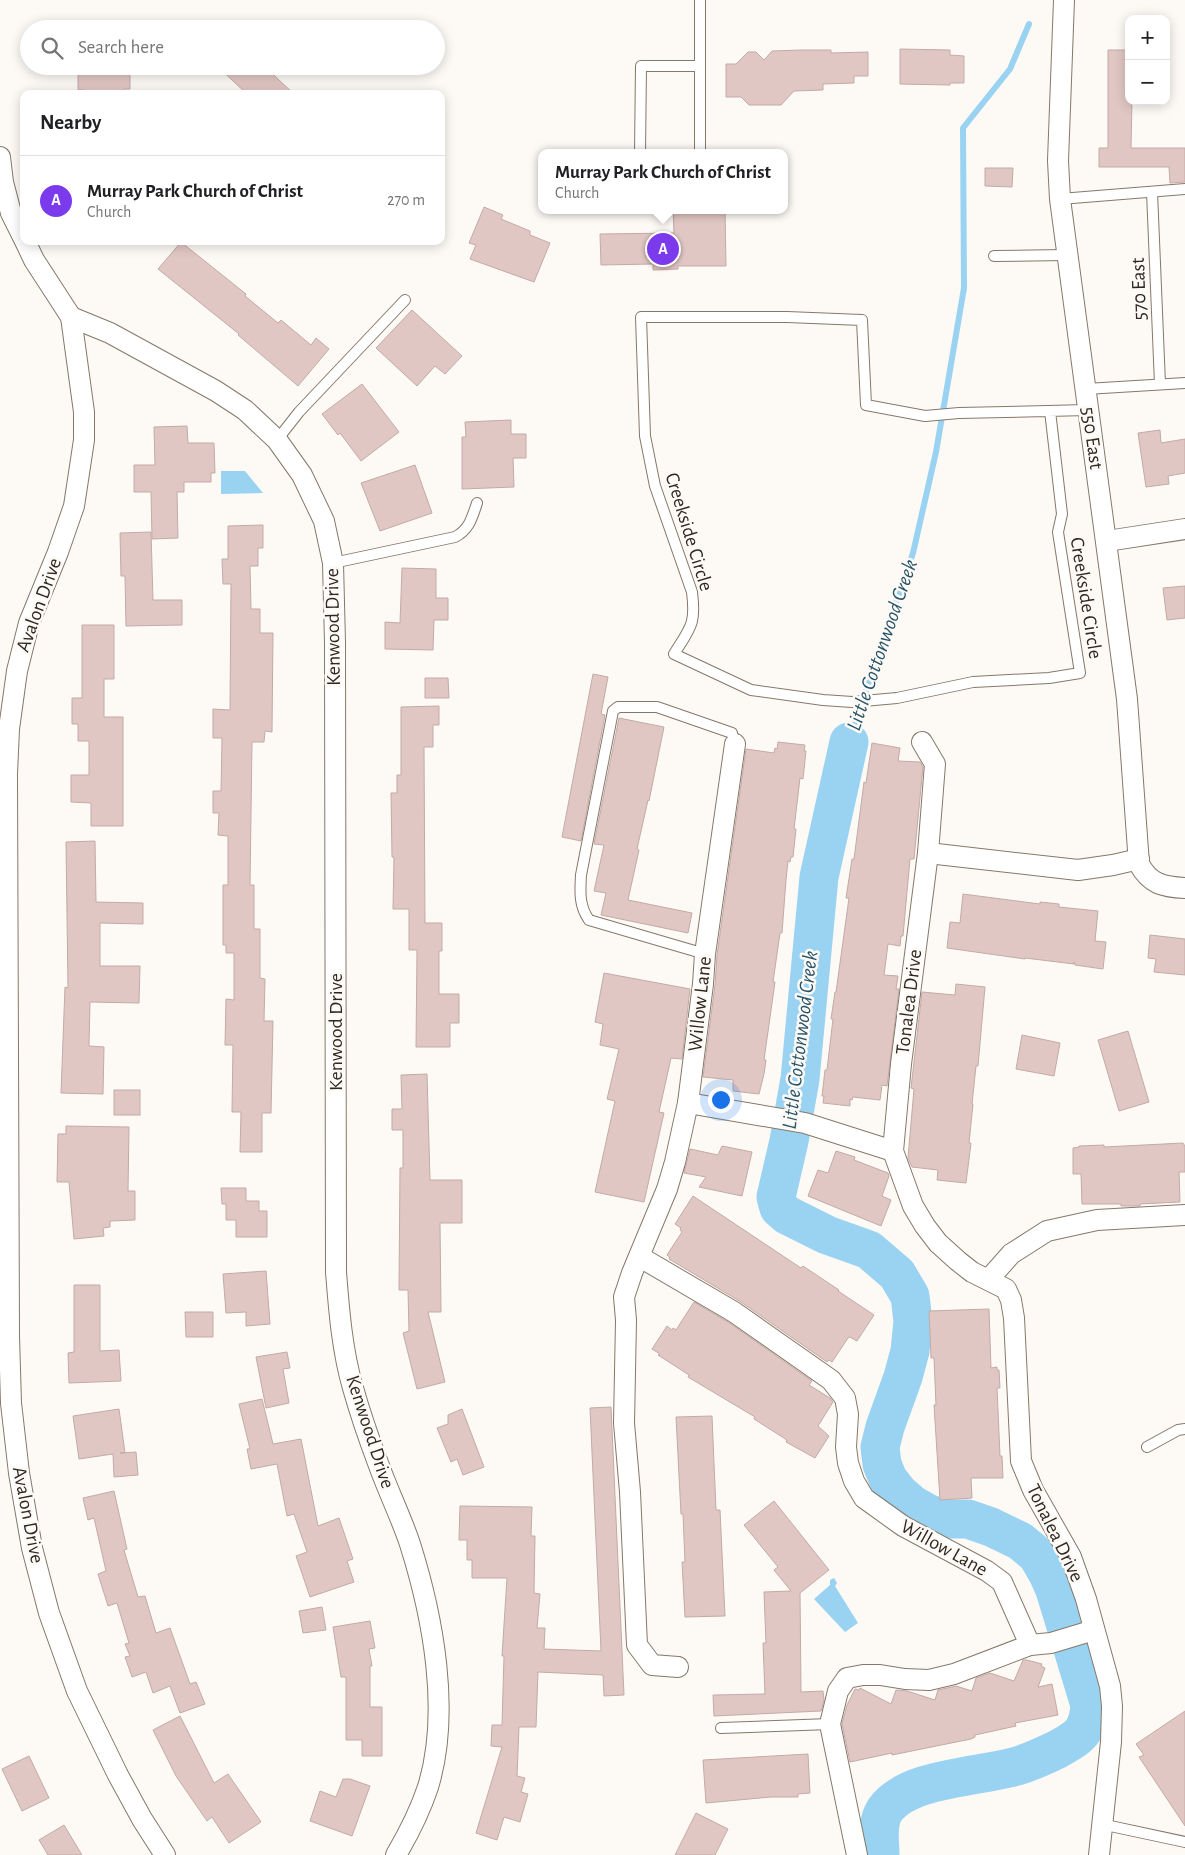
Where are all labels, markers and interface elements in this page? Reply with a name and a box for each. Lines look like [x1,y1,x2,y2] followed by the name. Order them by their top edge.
[1125,15,1170,105] map controls
[1125,15,1170,60] button: +
[20,20,445,75] search box
[38,34,66,62] icon: search
[78,38,164,57] text: Search here
[1125,60,1170,105] button: −
[40,112,101,133] text: Nearby
[538,149,788,214] popup
[555,163,771,182] text: Murray Park Church of Christ
[87,182,303,201] text: Murray Park Church of Christ
[555,185,599,201] text: Church
[51,192,61,208] text: A
[387,192,425,208] text: 270 m
[87,204,131,220] text: Church
[647,230,679,268] pin: A
[1128,257,1150,321] street label: 570 East
[1078,405,1106,471] street label: 550 East
[662,470,716,594] street label: Creekside Circle
[1067,536,1105,660] street label: Creekside Circle
[13,555,65,655] street label: Avalon Drive
[843,556,921,733] water label: Little Cottonwood Creek
[322,568,344,686] street label: Kenwood Drive
[893,948,925,1056] street label: Tonalea Drive
[779,949,821,1130] water label: Little Cottonwood Creek
[685,955,715,1053] street label: Willow Lane
[326,973,346,1091] street label: Kenwood Drive
[708,1087,734,1113] your location
[342,1373,398,1491] street label: Kenwood Drive
[9,1465,47,1565] street label: Avalon Drive
[1023,1481,1087,1585] street label: Tonalea Drive
[897,1516,991,1580] street label: Willow Lane

